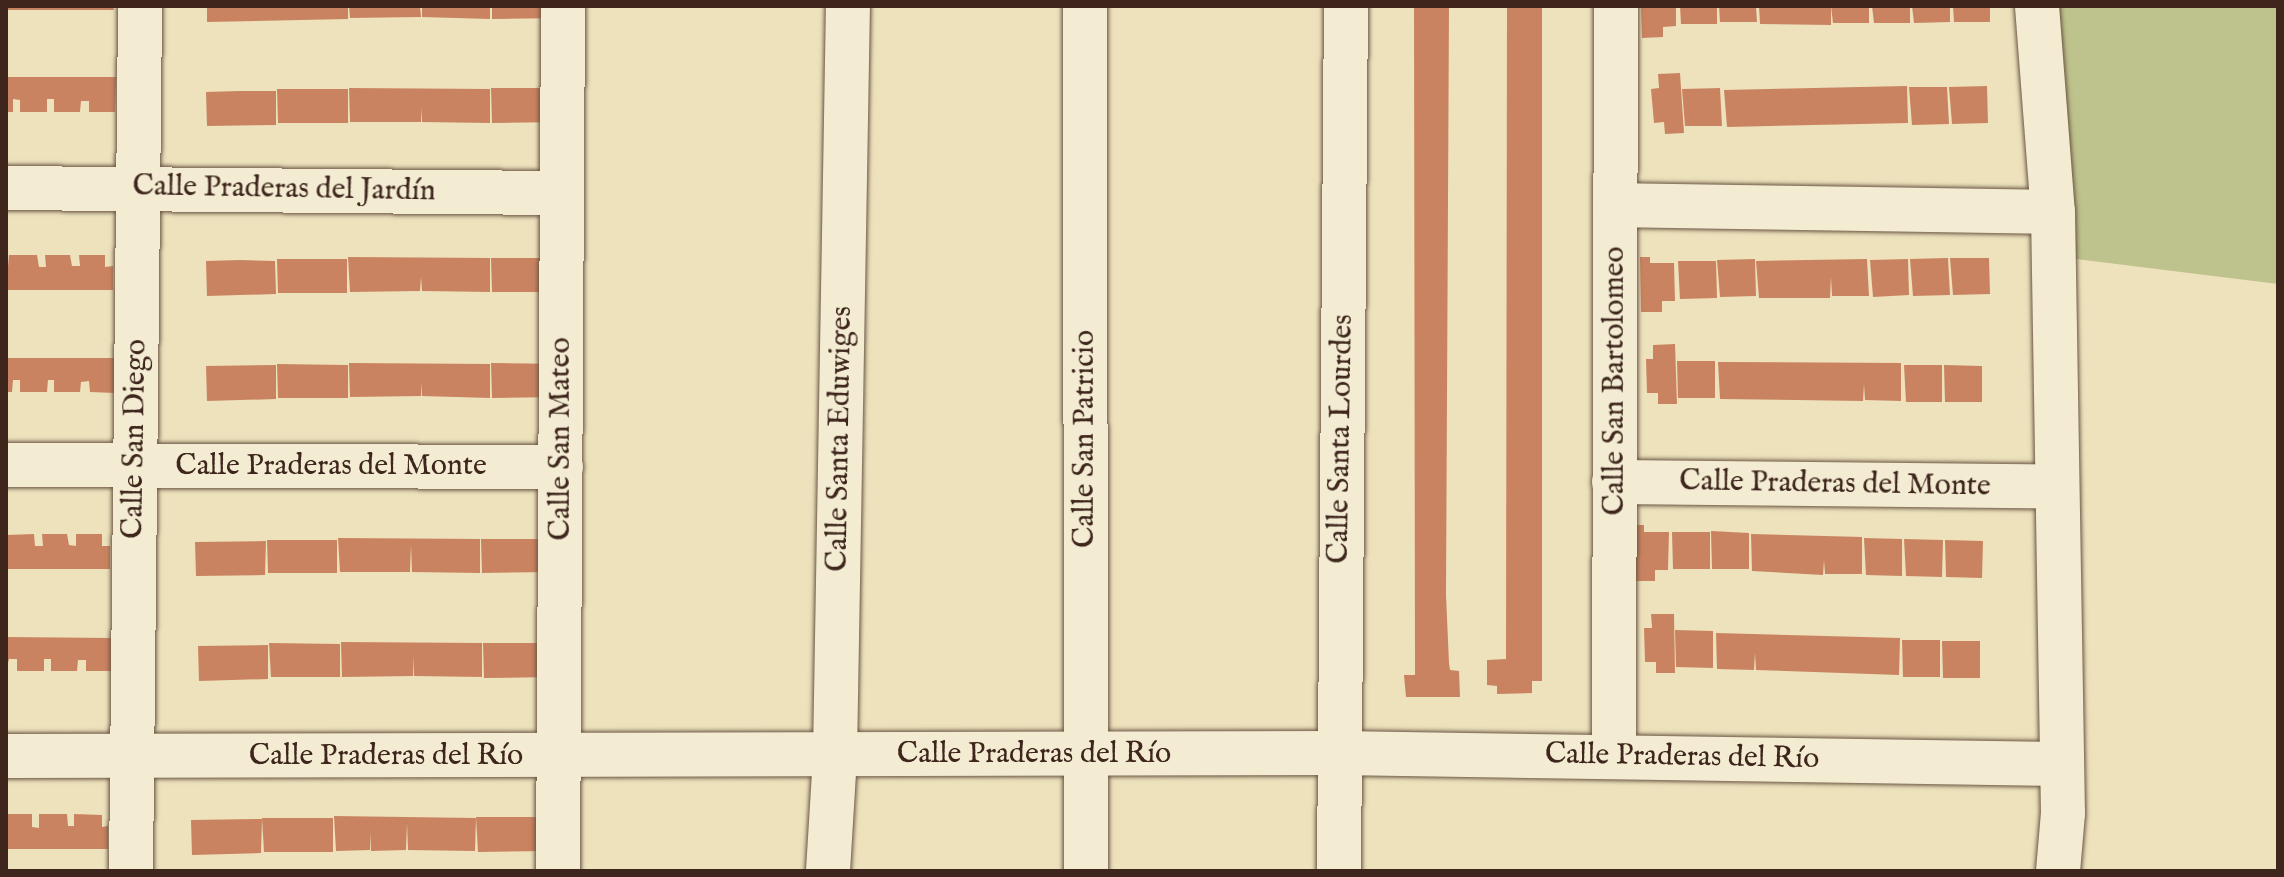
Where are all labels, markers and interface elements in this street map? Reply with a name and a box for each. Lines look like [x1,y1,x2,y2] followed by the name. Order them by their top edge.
[132,168,436,210] street label: Calle Praderas del Jardín
[1597,246,1633,516] street label: Calle San Bartolomeo
[820,306,860,572] street label: Calle Santa Eduwiges
[1321,314,1361,564] street label: Calle Santa Lourdes
[1067,330,1103,548] street label: Calle San Patricio
[543,337,579,541] street label: Calle San Mateo
[115,339,155,539] street label: Calle San Diego
[175,448,487,484] street label: Calle Praderas del Monte
[1679,463,1991,505] street label: Calle Praderas del Monte
[897,736,1171,772] street label: Calle Praderas del Río
[1544,737,1820,777] street label: Calle Praderas del Río
[249,738,523,774] street label: Calle Praderas del Río

